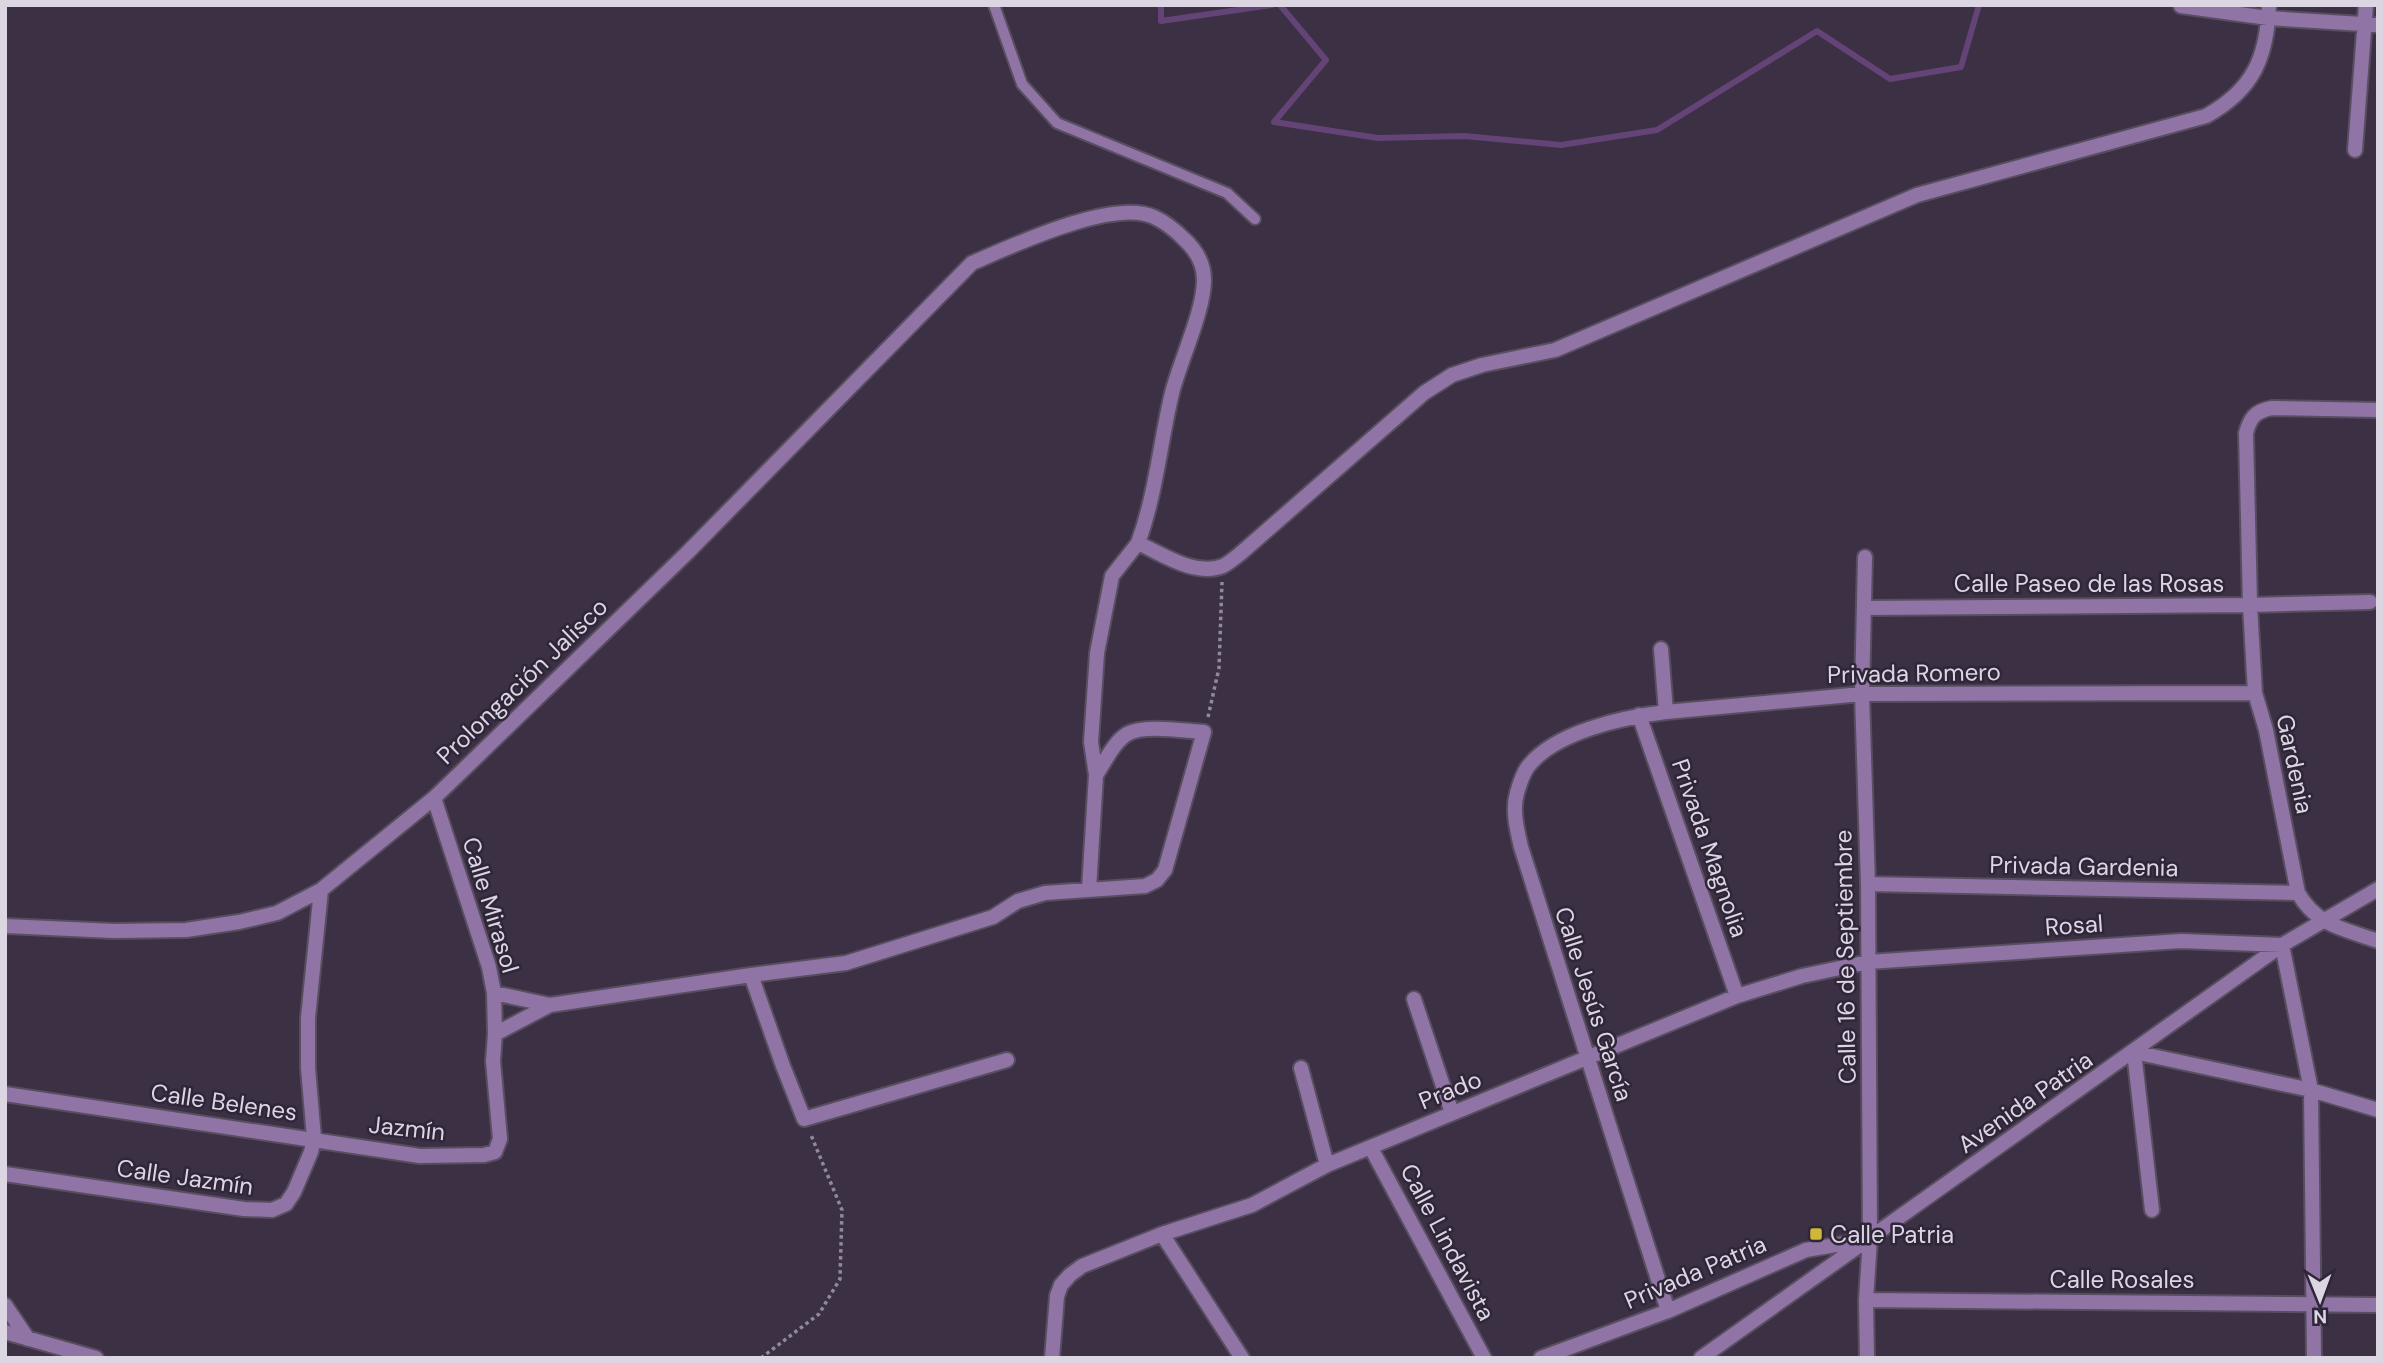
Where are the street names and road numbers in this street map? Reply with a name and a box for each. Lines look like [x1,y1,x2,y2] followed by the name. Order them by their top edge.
[1954,568,2224,599] street label: Calle Paseo de las Rosas
[430,591,614,771] street label: Prolongación Jalisco
[1827,656,2001,690] street label: Privada Romero
[2269,711,2321,817] street label: Gardenia
[1665,755,1755,941] street label: Privada Magnolia
[1827,830,1863,1084] street label: Calle 16 de Septiembre
[456,833,526,977] street label: Calle Mirasol
[1989,849,2179,883] street label: Privada Gardenia
[1548,903,1640,1105] street label: Calle Jesús García
[2044,908,2104,942] street label: Rosal
[1952,1044,2098,1160] street label: Avenida Patria
[1414,1063,1486,1117] street label: Prado
[149,1076,299,1128] street label: Calle Belenes
[367,1109,447,1147] street label: Jazmín
[115,1152,255,1202] street label: Calle Jazmín
[1394,1158,1502,1326] street label: Calle Lindavista
[1619,1228,1771,1316] street label: Privada Patria
[2050,1264,2194,1295] street label: Calle Rosales

